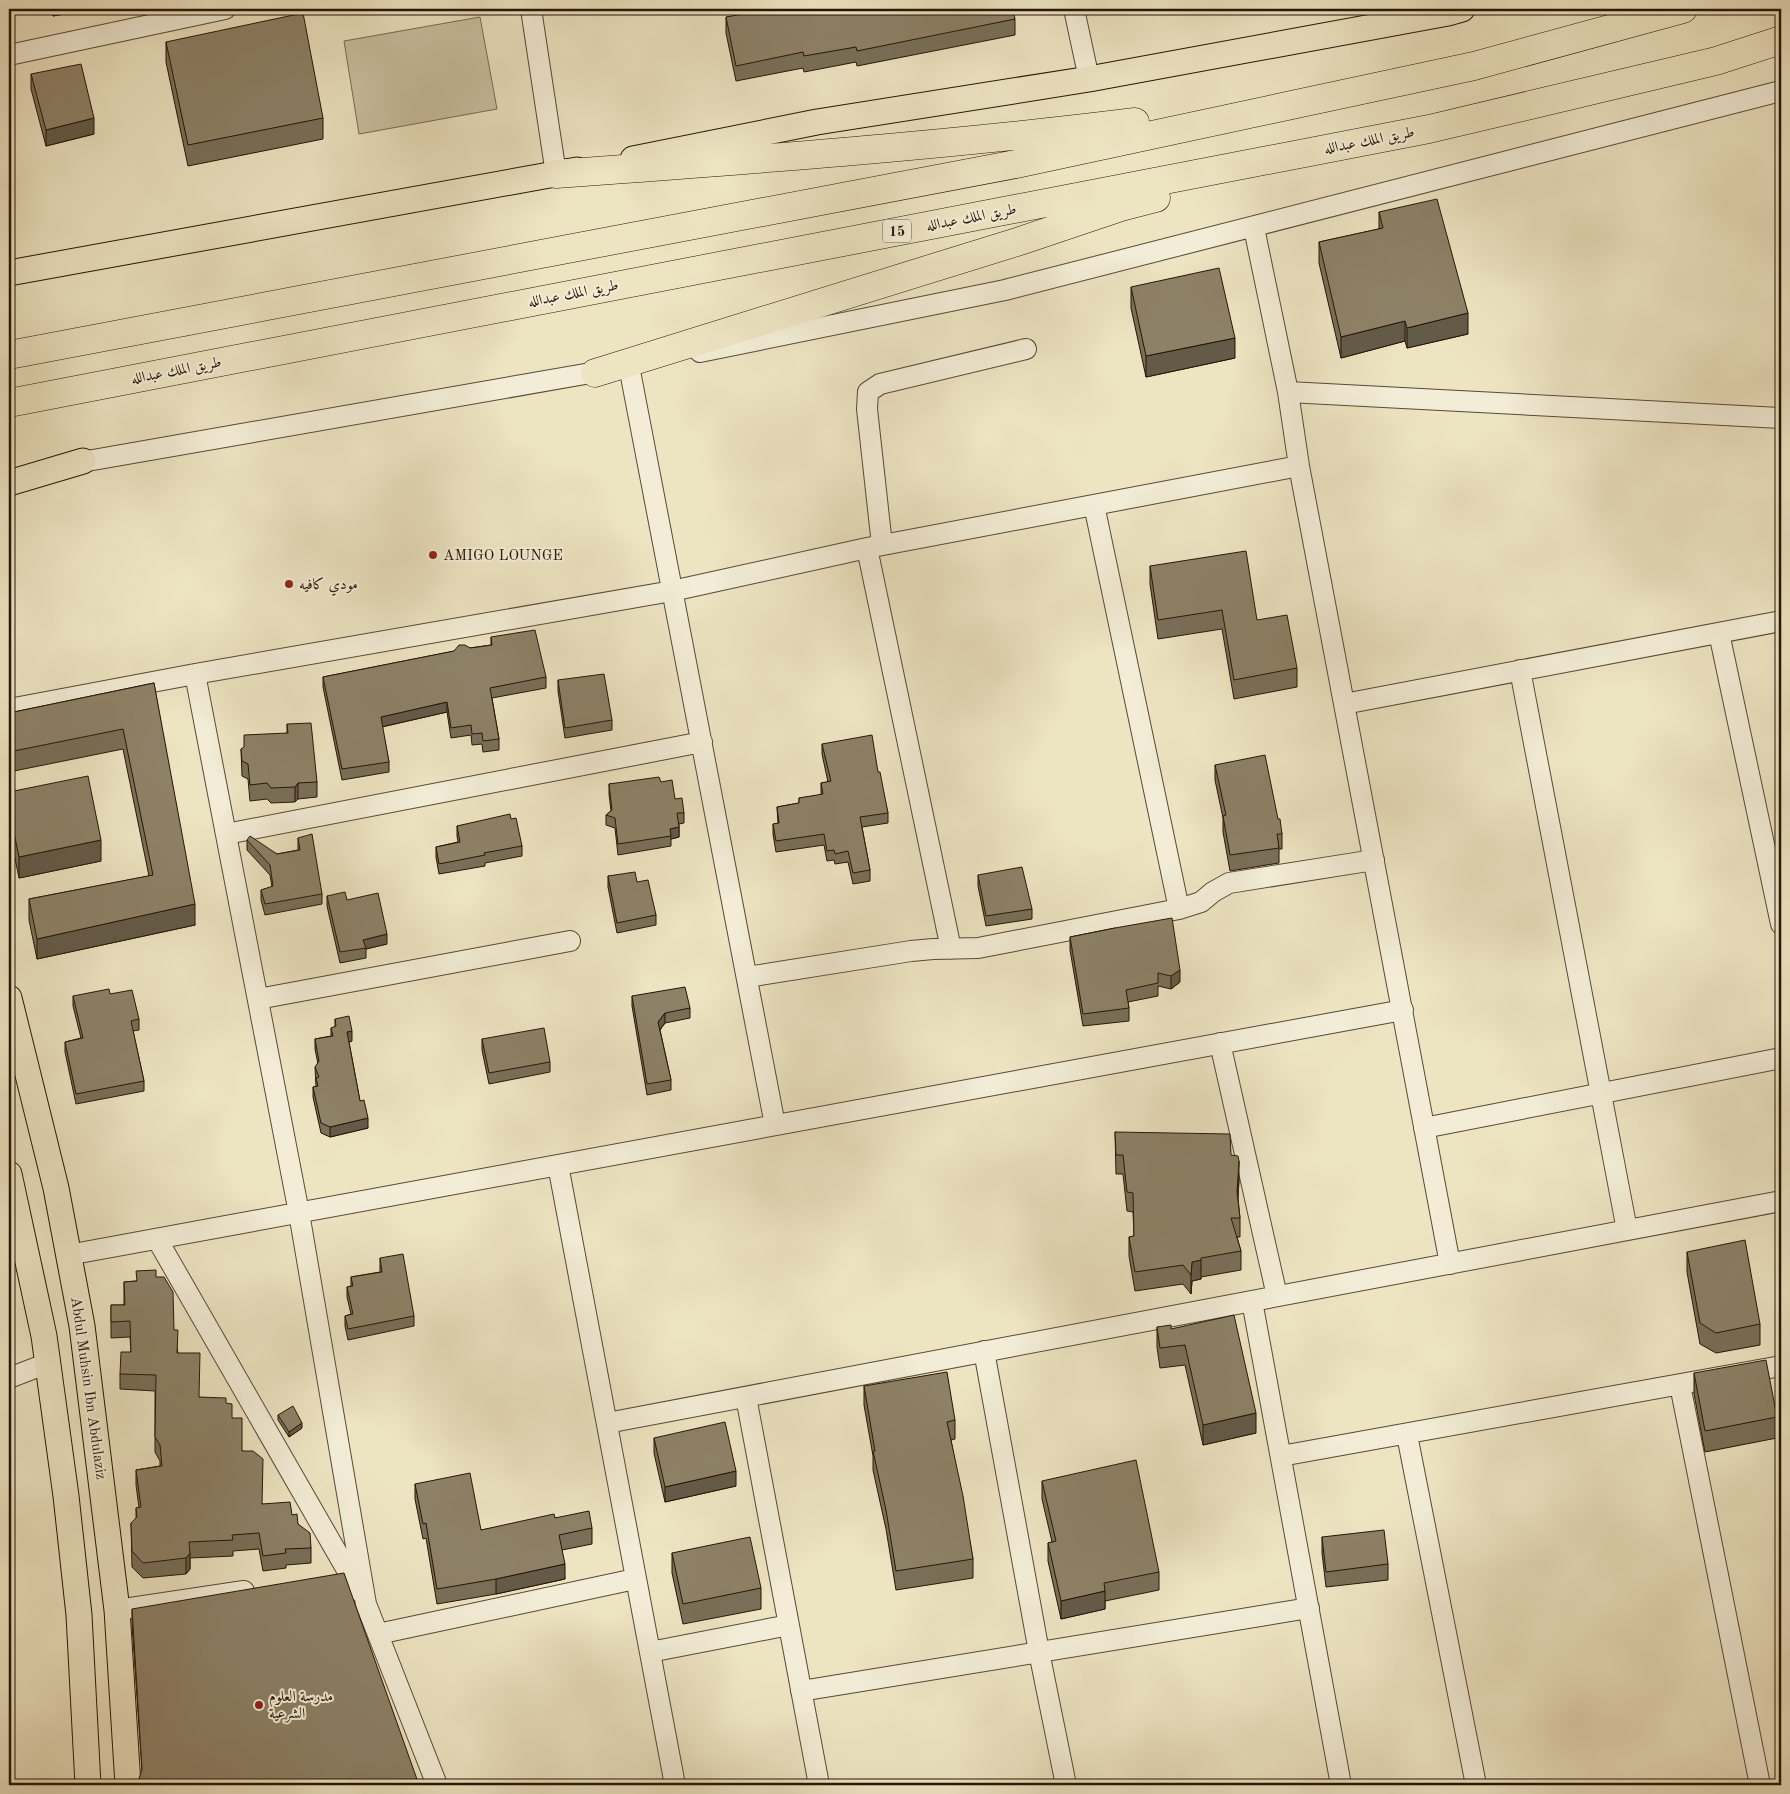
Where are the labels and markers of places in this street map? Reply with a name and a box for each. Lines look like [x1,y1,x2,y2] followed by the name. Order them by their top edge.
[427,549,439,561] marker: AMIGO LOUNGE
[443,549,563,564] place label: AMIGO LOUNGE
[299,577,358,596] place label: مودي كافيه
[283,578,295,590] marker: مودي كافيه
[269,1690,333,1723] place label: مدرسة العلوم الشرعية
[253,1699,265,1711] marker: مدرسة العلوم الشرعية

